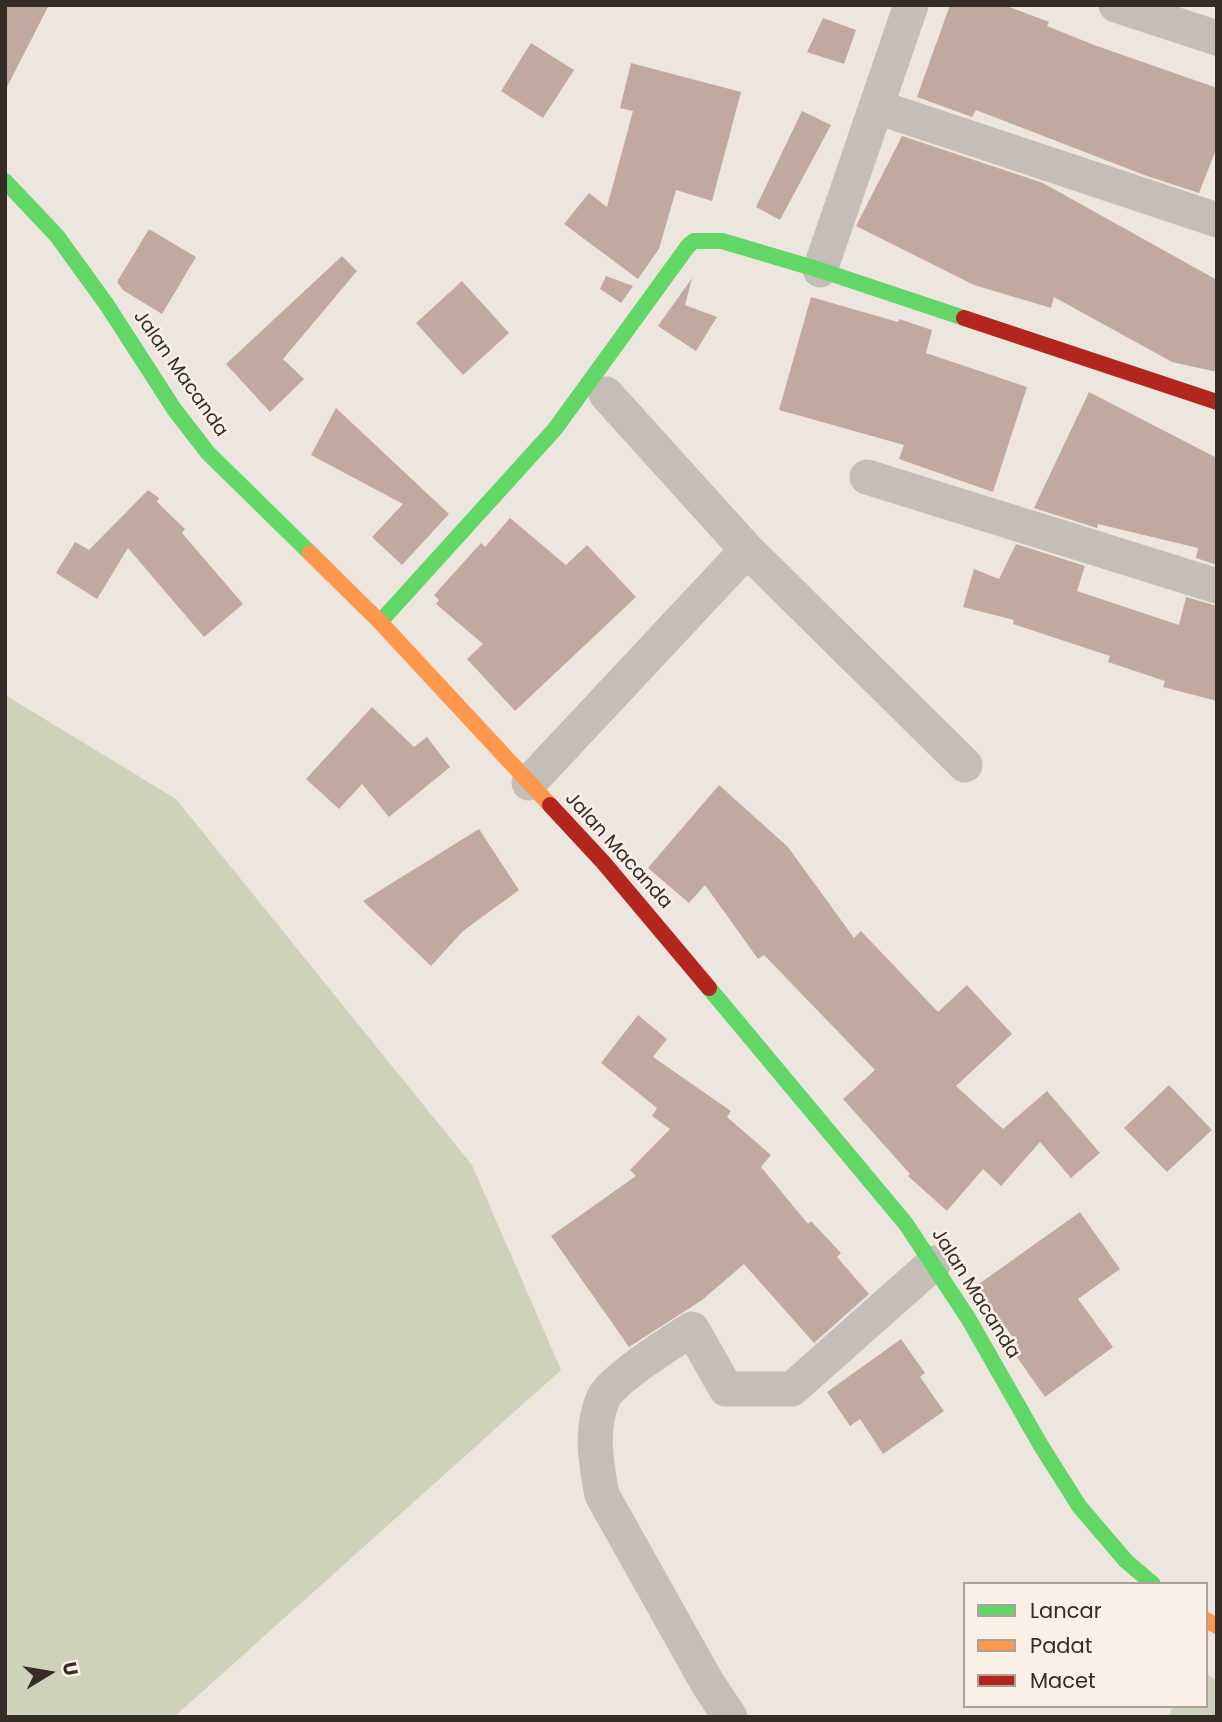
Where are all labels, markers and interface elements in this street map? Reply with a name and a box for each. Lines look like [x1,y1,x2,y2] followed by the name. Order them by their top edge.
[128,306,232,442] street label: Jalan Macanda
[560,788,676,914] street label: Jalan Macanda
[926,1225,1024,1363] street label: Jalan Macanda
[963,1582,1208,1708] legend
[1030,1596,1101,1625] text: Lancar
[1030,1631,1092,1660] text: Padat
[14,1638,84,1708] north arrow
[56,1660,85,1678] text: U
[1030,1666,1096,1695] text: Macet

